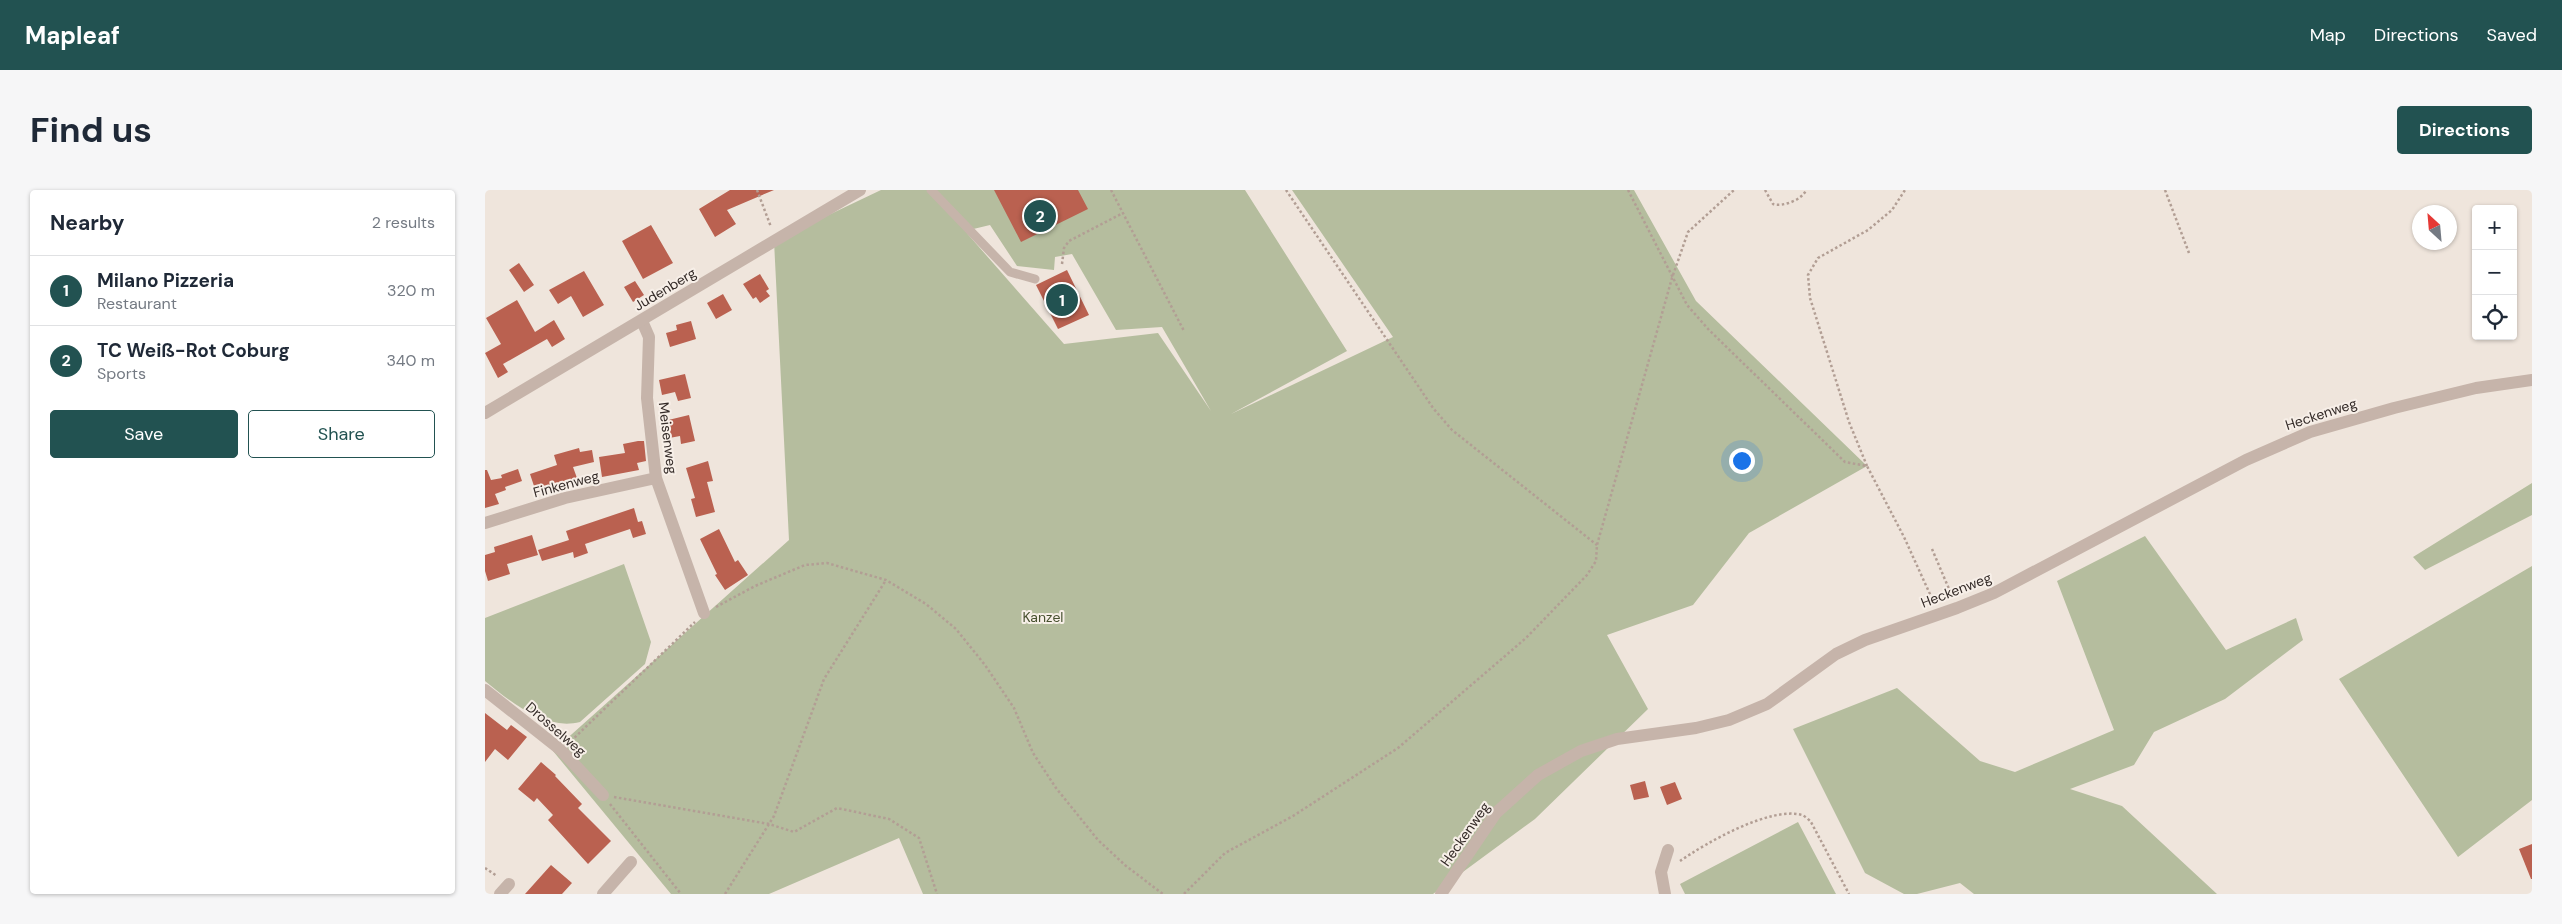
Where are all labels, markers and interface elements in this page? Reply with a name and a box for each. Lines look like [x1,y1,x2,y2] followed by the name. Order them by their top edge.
[25,20,120,51] text: Mapleaf
[2310,23,2346,47] text: Map
[2374,23,2459,47] text: Directions
[2487,23,2537,47] text: Saved
[2397,106,2532,154] button: Directions
[30,107,152,153] text: Find us
[1024,197,1056,235] pin: 2
[2412,205,2457,250] north arrow
[2472,205,2517,340] map controls
[2472,205,2517,250] button: +
[50,209,124,237] text: Nearby
[372,212,435,233] text: 2 results
[2472,250,2517,295] button: −
[631,263,700,315] street label: Judenberg
[97,268,234,293] text: Milano Pizzeria
[63,280,69,301] text: 1
[387,280,435,301] text: 320 m
[1046,281,1078,319] pin: 1
[97,293,177,314] text: Restaurant
[2472,295,2517,340] button: locate
[97,338,290,363] text: TC Weiß-Rot Coburg
[61,350,71,371] text: 2
[386,350,435,371] text: 340 m
[97,363,146,384] text: Sports
[2283,394,2359,434] street label: Heckenweg
[655,401,681,475] street label: Meisenweg
[50,410,238,458] button: Save
[248,410,435,458] button: Share
[1729,448,1755,474] your location
[531,467,601,501] street label: Finkenweg
[1918,568,1994,612] street label: Heckenweg
[1022,608,1064,626] park label: Kanzel
[522,698,590,760] street label: Drosselweg
[1436,798,1494,870] street label: Heckenweg

